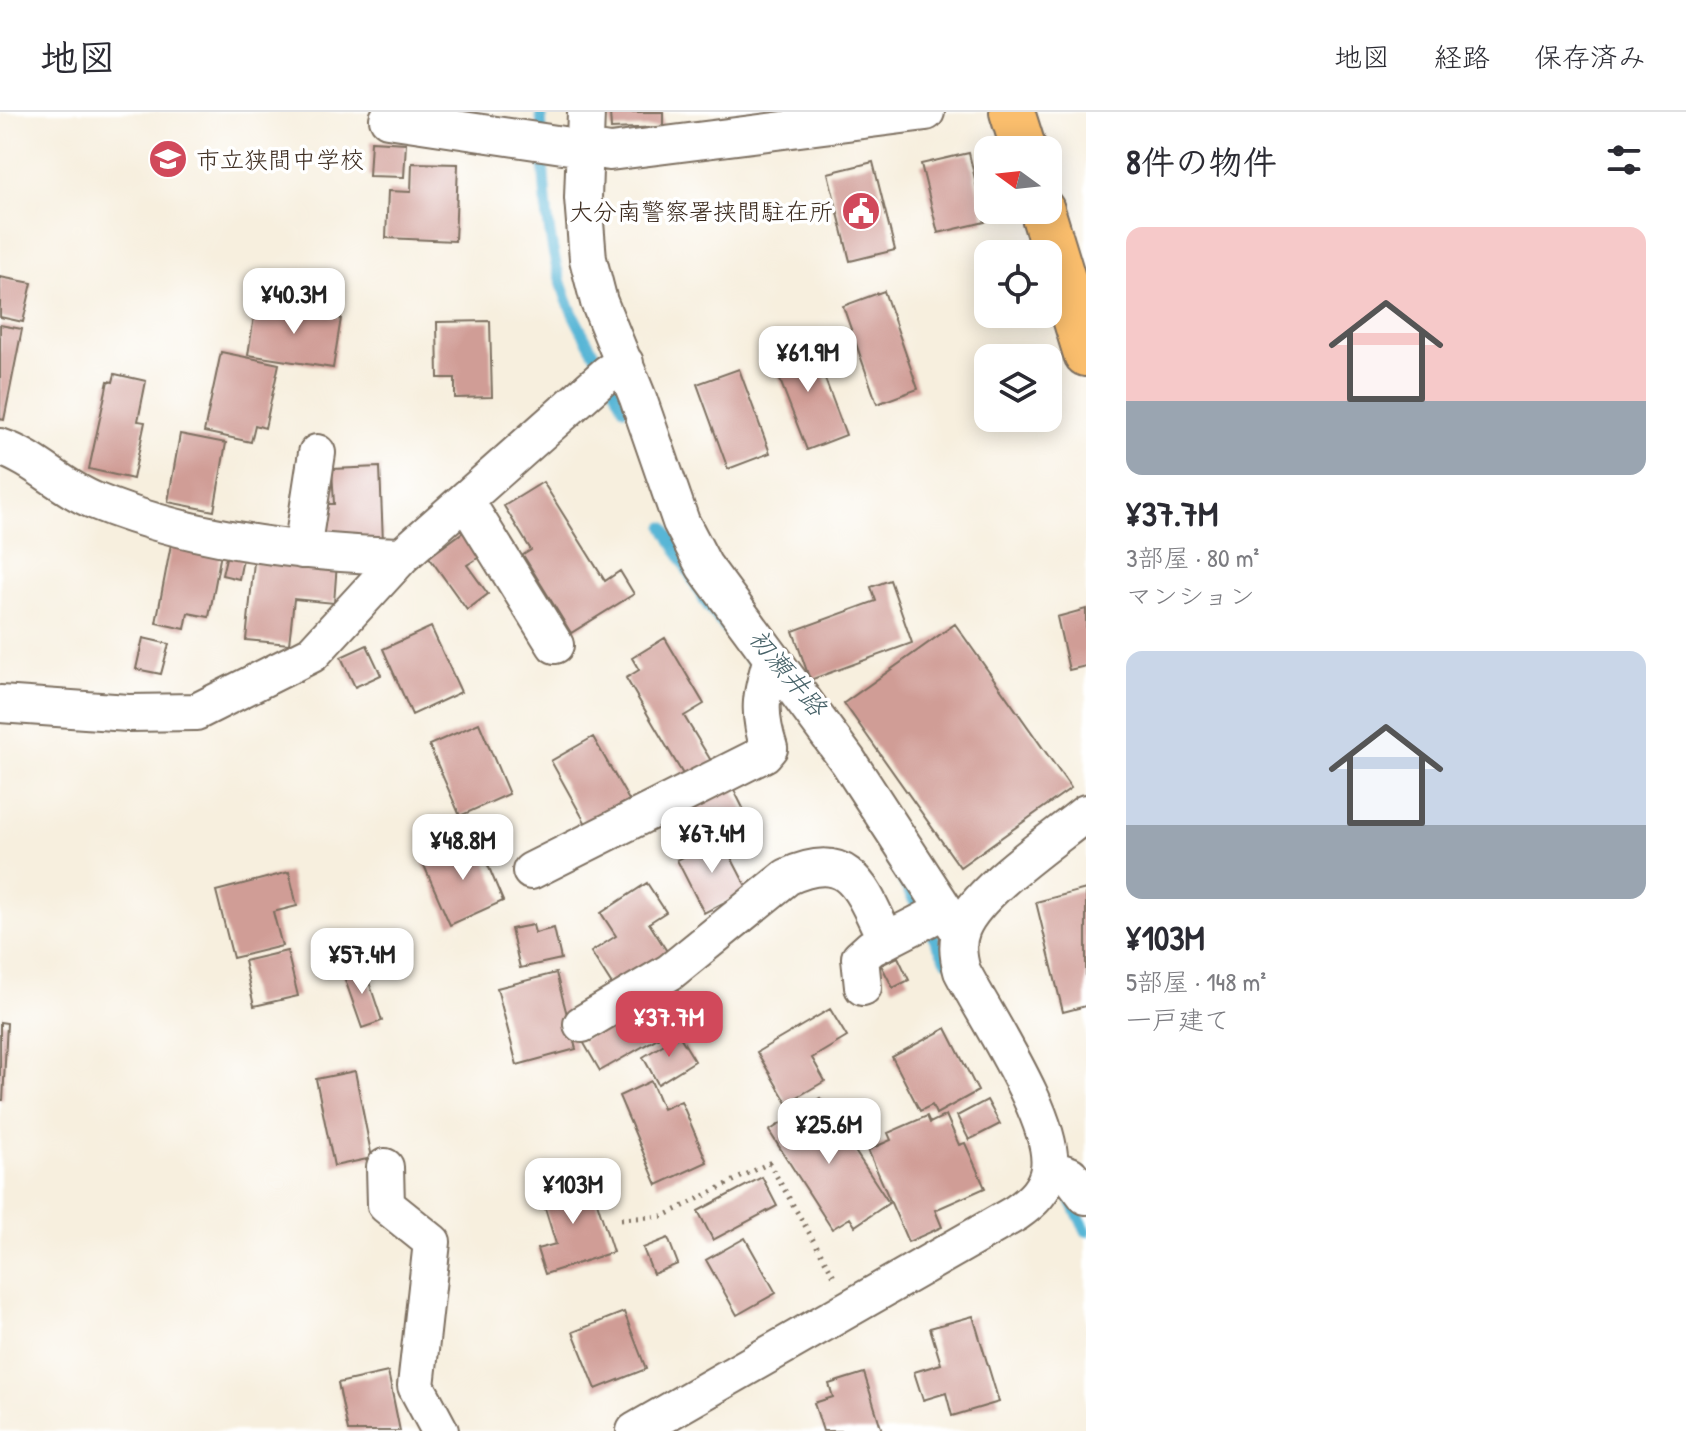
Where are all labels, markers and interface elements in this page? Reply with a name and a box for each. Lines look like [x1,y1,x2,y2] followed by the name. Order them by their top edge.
[40,31,116,83] text: 地図
[1334,38,1390,76] text: 地図
[1434,38,1490,76] text: 経路
[1534,38,1646,76] text: 保存済み
[974,136,1062,224] north arrow
[974,136,1062,432] map controls
[147,138,189,180] school or university icon: 市立狭間中学校
[1602,138,1646,182] icon: filters
[1126,139,1277,185] text: 8件の物件
[196,143,364,175] place label: 市立狭間中学校
[840,190,882,232] public building icon: 大分南警察署挟間駐在所
[569,195,833,227] place label: 大分南警察署挟間駐在所
[974,240,1062,328] button: locate
[229,268,359,336] pin: ¥40.3M
[261,276,327,311] text: ¥40.3M
[1314,279,1458,423] icon: home
[743,326,873,394] pin: ¥61.9M
[777,334,839,369] text: ¥61.9M
[974,344,1062,432] button: layers
[1126,491,1218,537] text: ¥37.7M
[1126,540,1259,575] text: 3部屋 · 80 m²
[1126,578,1255,613] text: マンション
[741,621,836,725] water label: 初瀬井路
[1314,703,1458,847] icon: home
[647,807,777,875] pin: ¥67.4M
[398,814,528,882] pin: ¥48.8M
[679,815,745,850] text: ¥67.4M
[430,822,496,857] text: ¥48.8M
[1126,915,1205,961] text: ¥103M
[297,928,427,996] pin: ¥57.4M
[329,936,395,971] text: ¥57.4M
[1126,964,1266,999] text: 5部屋 · 148 m²
[604,991,734,1059] pin: ¥37.7M
[634,999,704,1034] text: ¥37.7M
[1126,1002,1230,1037] text: 一戸建て
[764,1098,894,1166] pin: ¥25.6M
[796,1106,862,1141] text: ¥25.6M
[517,1158,629,1226] pin: ¥103M
[543,1166,603,1201] text: ¥103M

